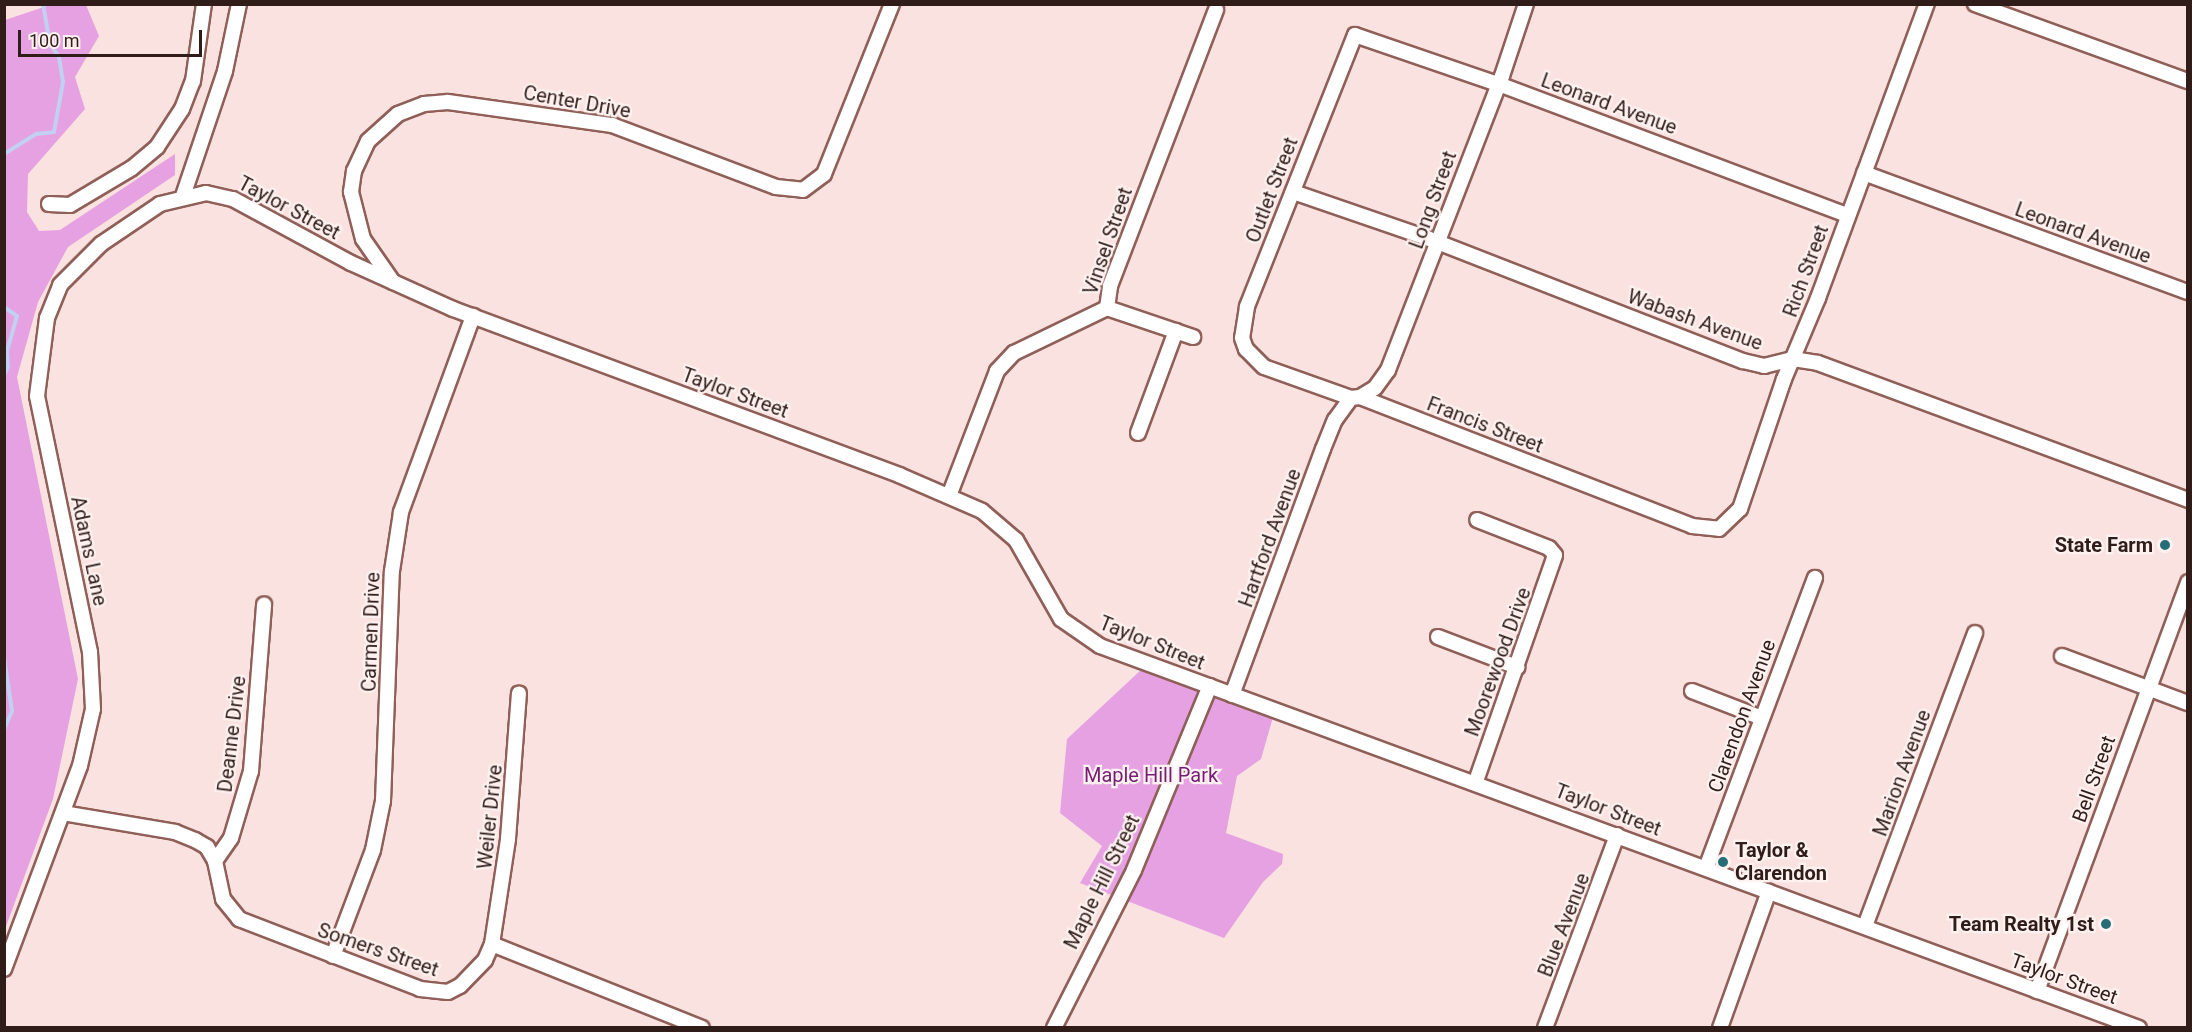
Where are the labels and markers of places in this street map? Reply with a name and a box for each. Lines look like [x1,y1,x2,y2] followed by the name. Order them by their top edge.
[2055,533,2153,557] place label: State Farm
[2158,538,2172,552] marker: State Farm
[1735,838,1827,885] place label: Taylor & Clarendon
[1716,855,1730,869] marker: Taylor & Clarendon
[1949,912,2094,936] place label: Team Realty 1st
[2099,917,2113,931] marker: Team Realty 1st

